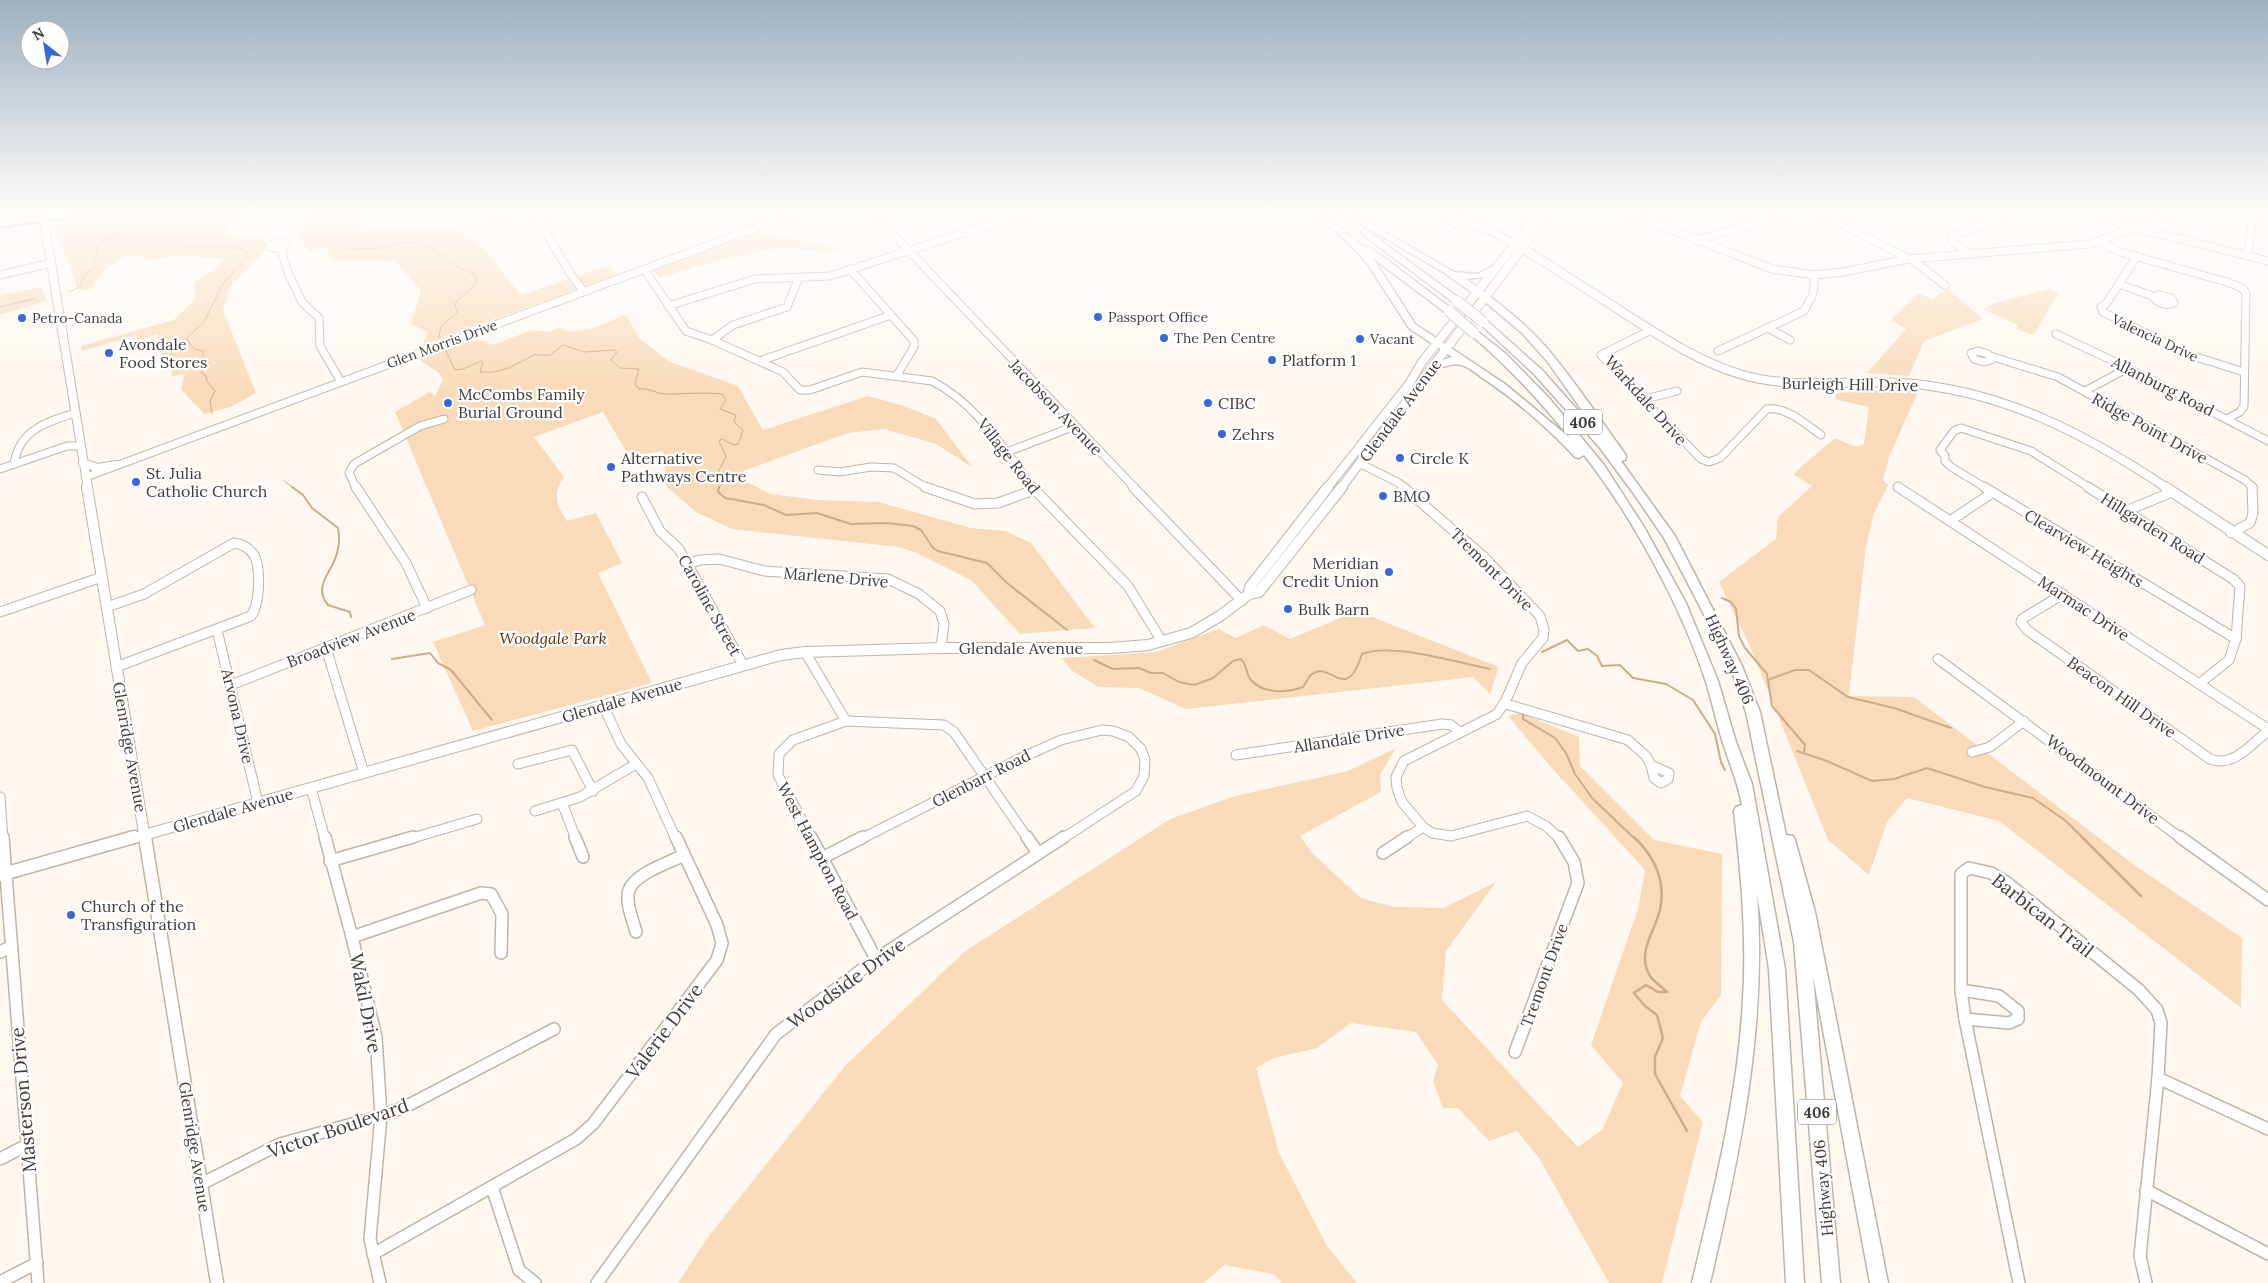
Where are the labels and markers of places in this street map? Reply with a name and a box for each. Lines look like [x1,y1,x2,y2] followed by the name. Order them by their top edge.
[1108,308,1208,326] place label: Passport Office
[32,309,123,327] place label: Petro-Canada
[1092,311,1104,323] marker: Passport Office
[16,312,28,324] marker: Petro-Canada
[1174,329,1276,347] place label: The Pen Centre
[1369,330,1415,348] place label: Vacant
[1158,332,1170,344] marker: The Pen Centre
[1354,333,1366,345] marker: Vacant
[118,334,207,372] place label: Avondale Food Stores
[103,347,115,359] marker: Avondale Food Stores
[1282,350,1356,370] place label: Platform 1
[1266,354,1278,366] marker: Platform 1
[458,384,585,422] place label: McCombs Family Burial Ground
[1218,393,1256,413] place label: CIBC
[442,397,454,409] marker: McCombs Family Burial Ground
[1202,397,1214,409] marker: CIBC
[1232,424,1274,444] place label: Zehrs
[1216,428,1228,440] marker: Zehrs
[620,448,747,486] place label: Alternative Pathways Centre
[1410,448,1469,468] place label: Circle K
[1394,452,1406,464] marker: Circle K
[605,461,617,473] marker: Alternative Pathways Centre
[146,463,268,501] place label: St. Julia Catholic Church
[130,476,142,488] marker: St. Julia Catholic Church
[1393,486,1430,506] place label: BMO
[1377,490,1389,502] marker: BMO
[1282,553,1379,591] place label: Meridian Credit Union
[1383,566,1395,578] marker: Meridian Credit Union
[1298,599,1370,619] place label: Bulk Barn
[1282,603,1294,615] marker: Bulk Barn
[81,896,197,934] place label: Church of the Transfiguration
[65,909,77,921] marker: Church of the Transfiguration

